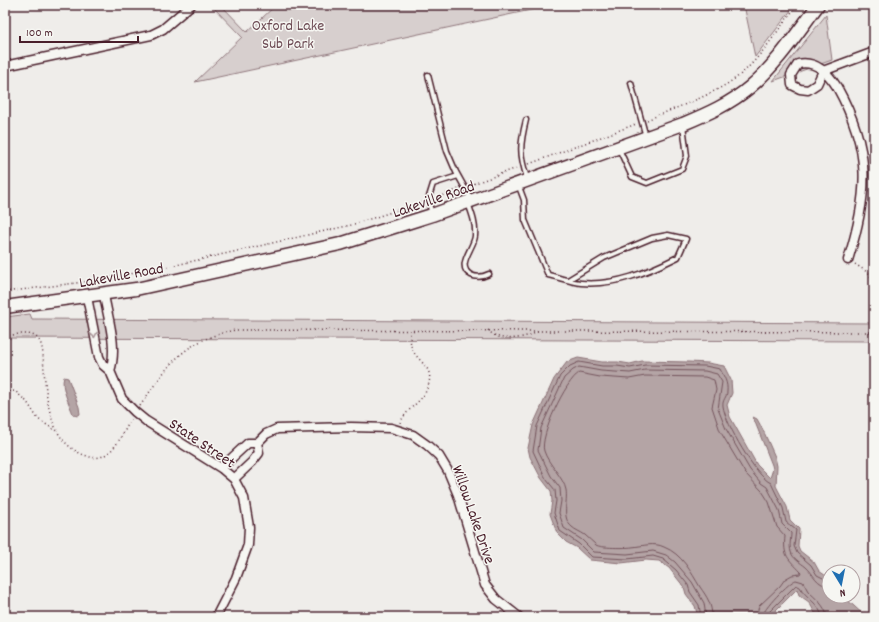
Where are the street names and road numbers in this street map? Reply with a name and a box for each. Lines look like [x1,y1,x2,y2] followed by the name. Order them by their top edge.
[390,176,478,225] street label: Lakeville Road
[77,258,166,295] street label: Lakeville Road
[164,413,240,475] street label: State Street
[445,462,500,567] street label: Willow Lake Drive

